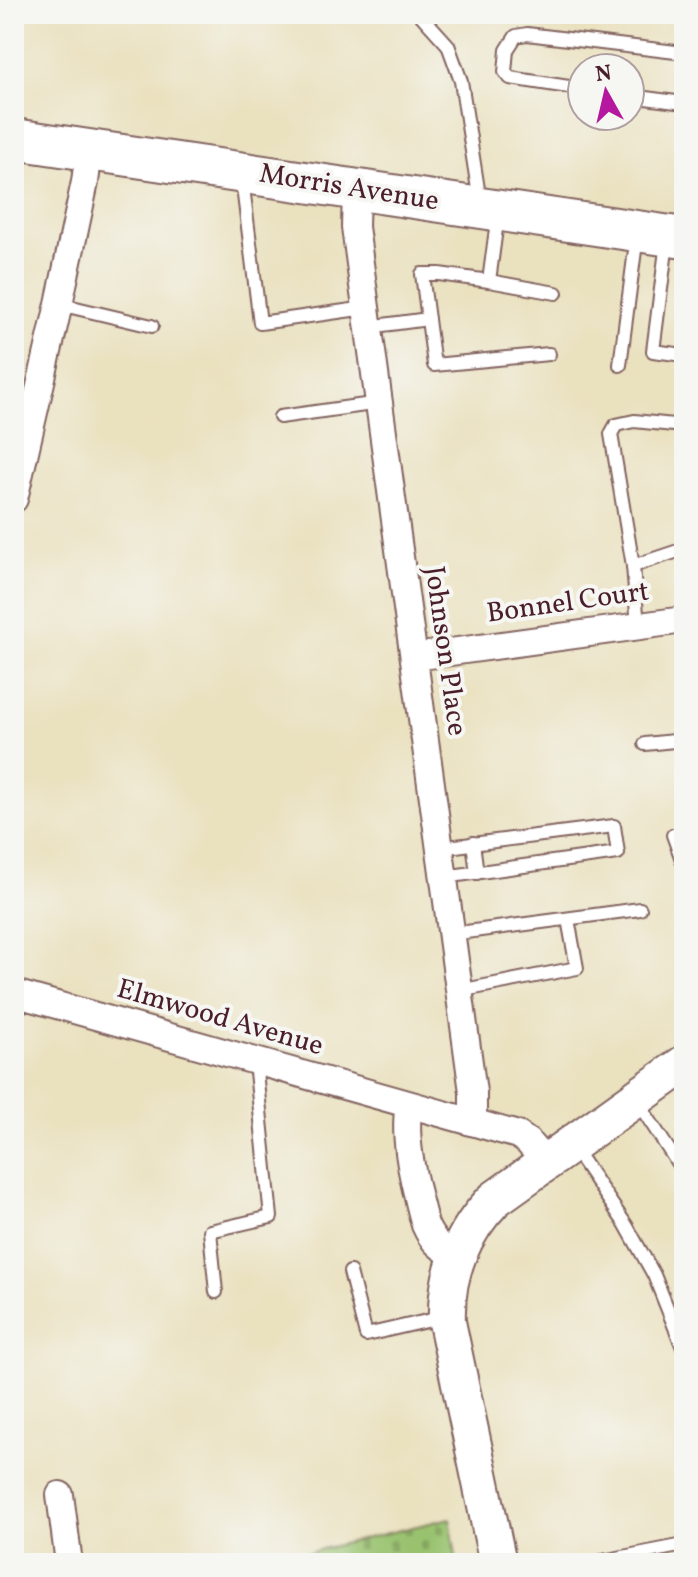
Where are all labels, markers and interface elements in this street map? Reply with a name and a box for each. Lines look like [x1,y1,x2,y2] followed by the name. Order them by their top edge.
[566,52,646,132] north arrow
[593,58,614,91] text: N
[256,155,442,221] street label: Morris Avenue
[414,564,476,738] street label: Johnson Place
[484,572,652,634] street label: Bonnel Court
[112,970,328,1066] street label: Elmwood Avenue

